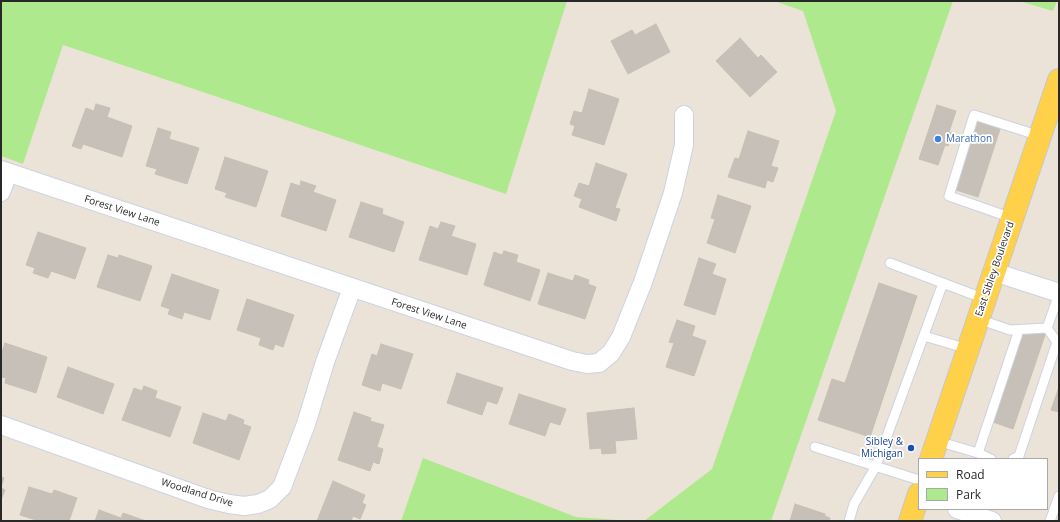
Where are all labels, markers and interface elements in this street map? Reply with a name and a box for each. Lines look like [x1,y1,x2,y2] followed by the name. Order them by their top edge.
[946,133,992,145] place label: Marathon
[933,134,943,144] marker: Marathon
[83,193,161,229] street label: Forest View Lane
[973,220,1017,318] street label: East Sibley Boulevard
[390,296,468,332] street label: Forest View Lane
[861,436,903,460] place label: Sibley & Michigan
[906,443,916,453] marker: Sibley & Michigan
[918,458,1048,510] legend
[956,466,985,483] text: Road
[159,476,235,510] street label: Woodland Drive
[956,486,981,503] text: Park

